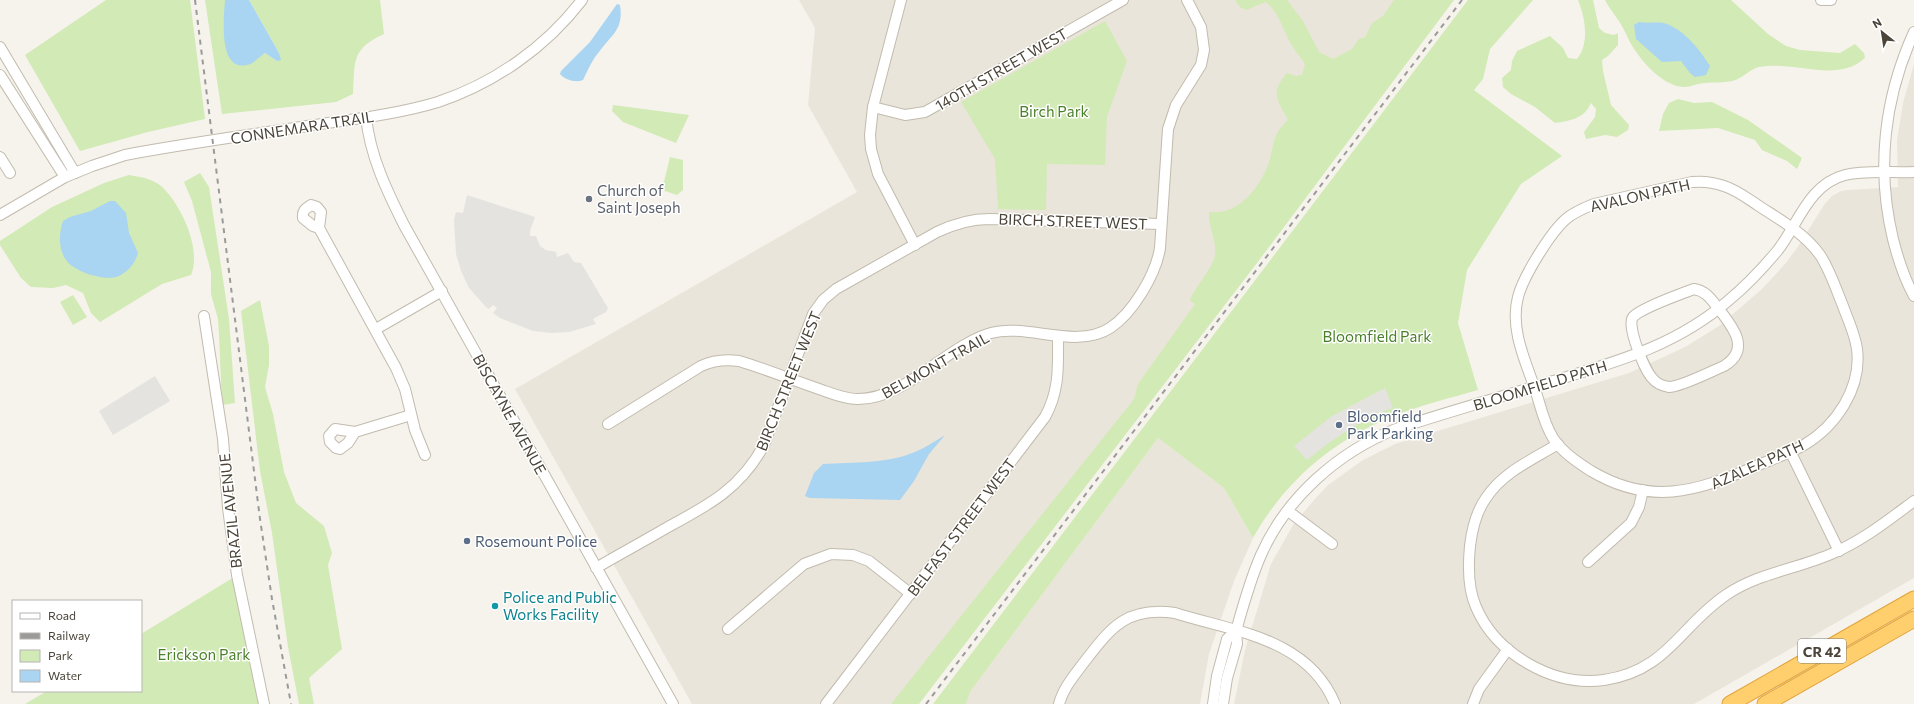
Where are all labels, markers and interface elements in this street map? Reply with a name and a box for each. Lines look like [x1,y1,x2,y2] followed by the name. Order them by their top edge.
[1862,12,1902,52] north arrow
[1870,15,1884,31] text: N
[932,24,1071,114] street label: 140TH STREET WEST
[1019,102,1089,120] park label: Birch Park
[229,107,375,147] street label: CONNEMARA TRAIL
[1588,175,1692,215] street label: AVALON PATH
[597,181,681,216] place label: Church of Saint Joseph
[584,194,594,204] marker: Church of Saint Joseph
[998,209,1148,233] street label: BIRCH STREET WEST
[752,308,824,453] street label: BIRCH STREET WEST
[1323,327,1431,345] park label: Bloomfield Park
[878,328,992,402] street label: BELMONT TRAIL
[470,351,551,477] street label: BISCAYNE AVENUE
[1471,356,1609,414] street label: BLOOMFIELD PATH
[1347,407,1433,442] place label: Bloomfield Park Parking
[1334,420,1344,430] marker: Bloomfield Park Parking
[1708,435,1806,493] street label: AZALEA PATH
[215,453,245,569] street label: BRAZIL AVENUE
[903,454,1019,599] street label: BELFAST STREET WEST
[475,532,597,550] place label: Rosemount Police
[462,536,472,546] marker: Rosemount Police
[503,588,617,623] place label: Police and Public Works Facility
[12,600,142,692] legend
[490,601,500,611] marker: Police and Public Works Facility
[48,608,76,622] text: Road
[48,628,90,642] text: Railway
[1798,639,1846,663] road number: CR 42
[158,645,250,663] park label: Erickson Park
[48,648,74,662] text: Park
[48,668,82,682] text: Water

